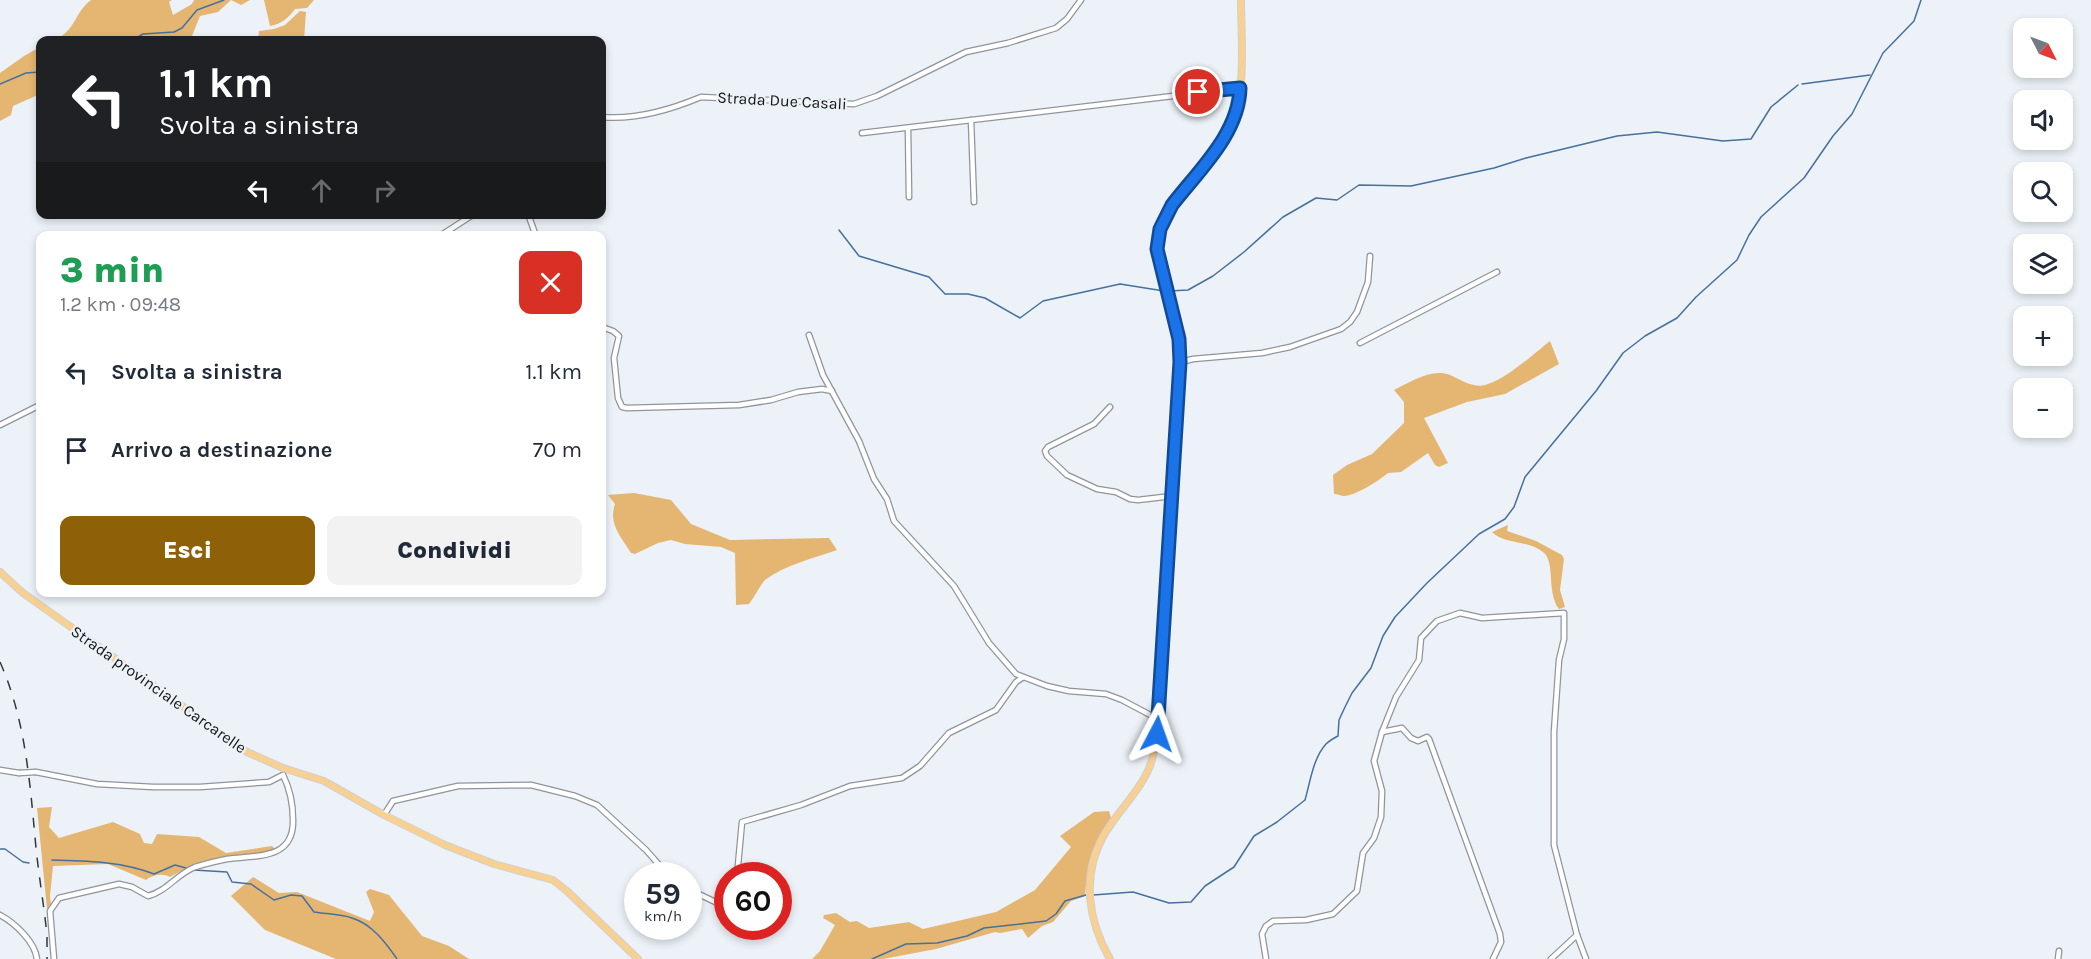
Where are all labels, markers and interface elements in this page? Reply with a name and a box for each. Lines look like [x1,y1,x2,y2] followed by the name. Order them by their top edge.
[2013,18,2073,78] north arrow
[2013,18,2073,438] map controls
[159,58,273,108] text: 1.1 km
[60,60,138,138] icon: left
[1172,66,1223,117] pin
[1181,75,1214,108] icon: arrive
[717,88,847,113] street label: Strada Due Casali
[2013,90,2073,150] button: sound
[159,109,359,141] text: Svolta a sinistra
[2013,162,2073,222] button: search
[242,174,275,207] icon: left
[305,174,338,207] icon: ahead
[368,174,401,207] icon: right
[2013,234,2073,294] button: layers
[60,249,164,291] text: 3 min
[519,251,582,314] button: close
[60,293,181,316] text: 1.2 km · 09:48
[2013,306,2073,366] button: +
[60,356,93,389] icon: left
[111,359,283,385] text: Svolta a sinistra
[525,359,582,385] text: 1.1 km
[2013,378,2073,438] button: −
[60,434,93,467] icon: arrive
[111,437,332,463] text: Arrivo a destinazione
[533,437,582,463] text: 70 m
[60,516,315,585] button: Esci
[327,516,582,585] button: Condividi
[67,621,250,757] street label: Strada provinciale Carcarelle
[1125,702,1189,766] position arrow
[714,862,792,940] speed limit sign: 60
[645,876,681,912] text: 59
[644,907,682,925] text: km/h

